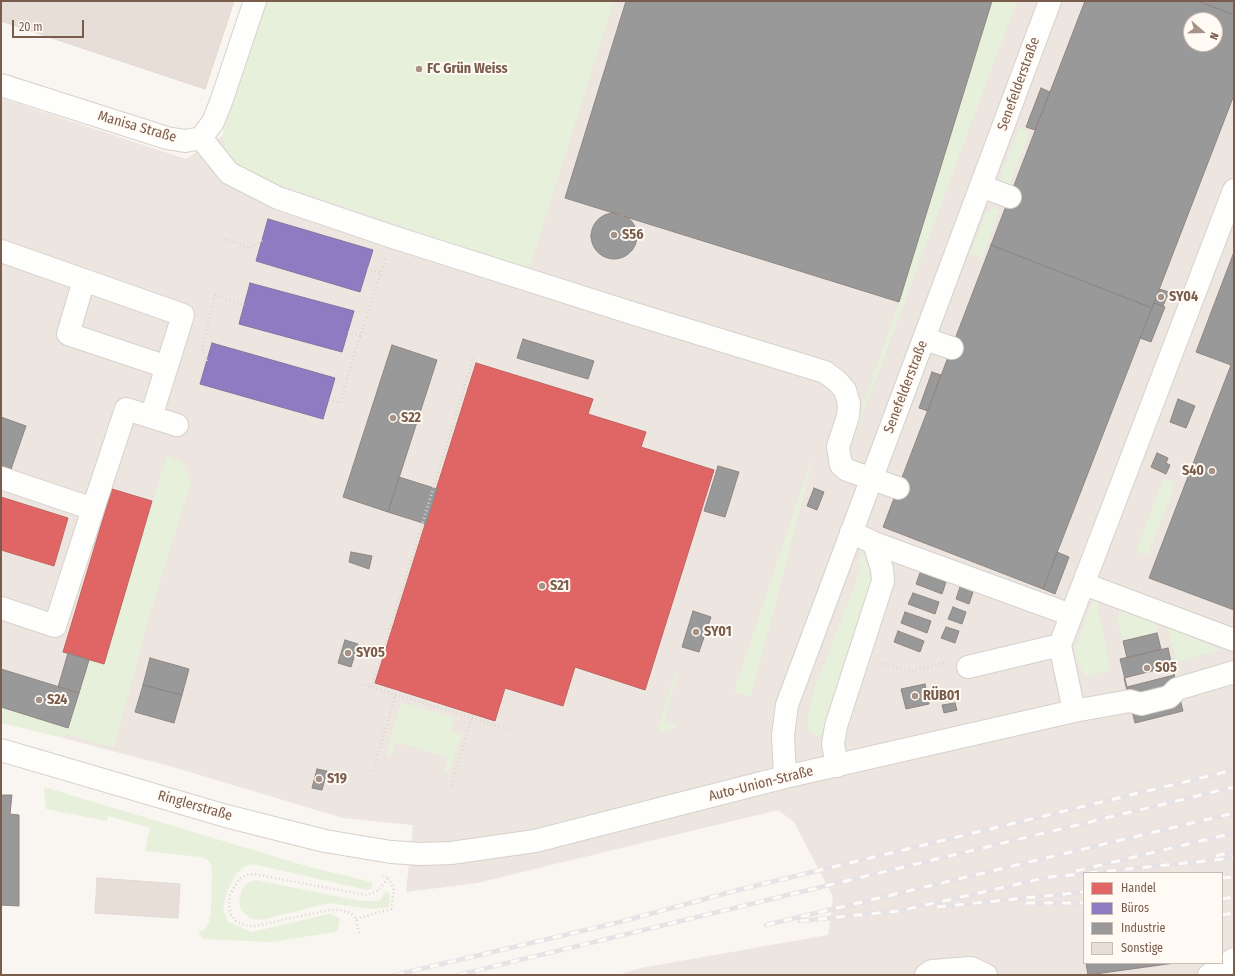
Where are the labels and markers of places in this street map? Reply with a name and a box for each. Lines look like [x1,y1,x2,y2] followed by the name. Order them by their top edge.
[427,61,508,77] place label: FC Grün Weiss
[414,64,424,74] marker: FC Grün Weiss
[622,227,643,243] place label: S56
[609,230,619,240] marker: S56
[1169,289,1198,305] place label: SY04
[1156,292,1166,302] marker: SY04
[401,410,421,426] place label: S22
[388,413,398,423] marker: S22
[1182,463,1204,479] place label: S40
[1207,466,1217,476] marker: S40
[550,578,569,594] place label: S21
[537,581,547,591] marker: S21
[704,624,732,640] place label: SY01
[691,627,701,637] marker: SY01
[356,645,385,661] place label: SY05
[343,648,353,658] marker: SY05
[1155,660,1177,676] place label: S05
[1142,663,1152,673] marker: S05
[923,688,960,704] place label: RÜB01
[910,691,920,701] marker: RÜB01
[47,692,68,708] place label: S24
[34,695,44,705] marker: S24
[327,771,347,787] place label: S19
[314,774,324,784] marker: S19

